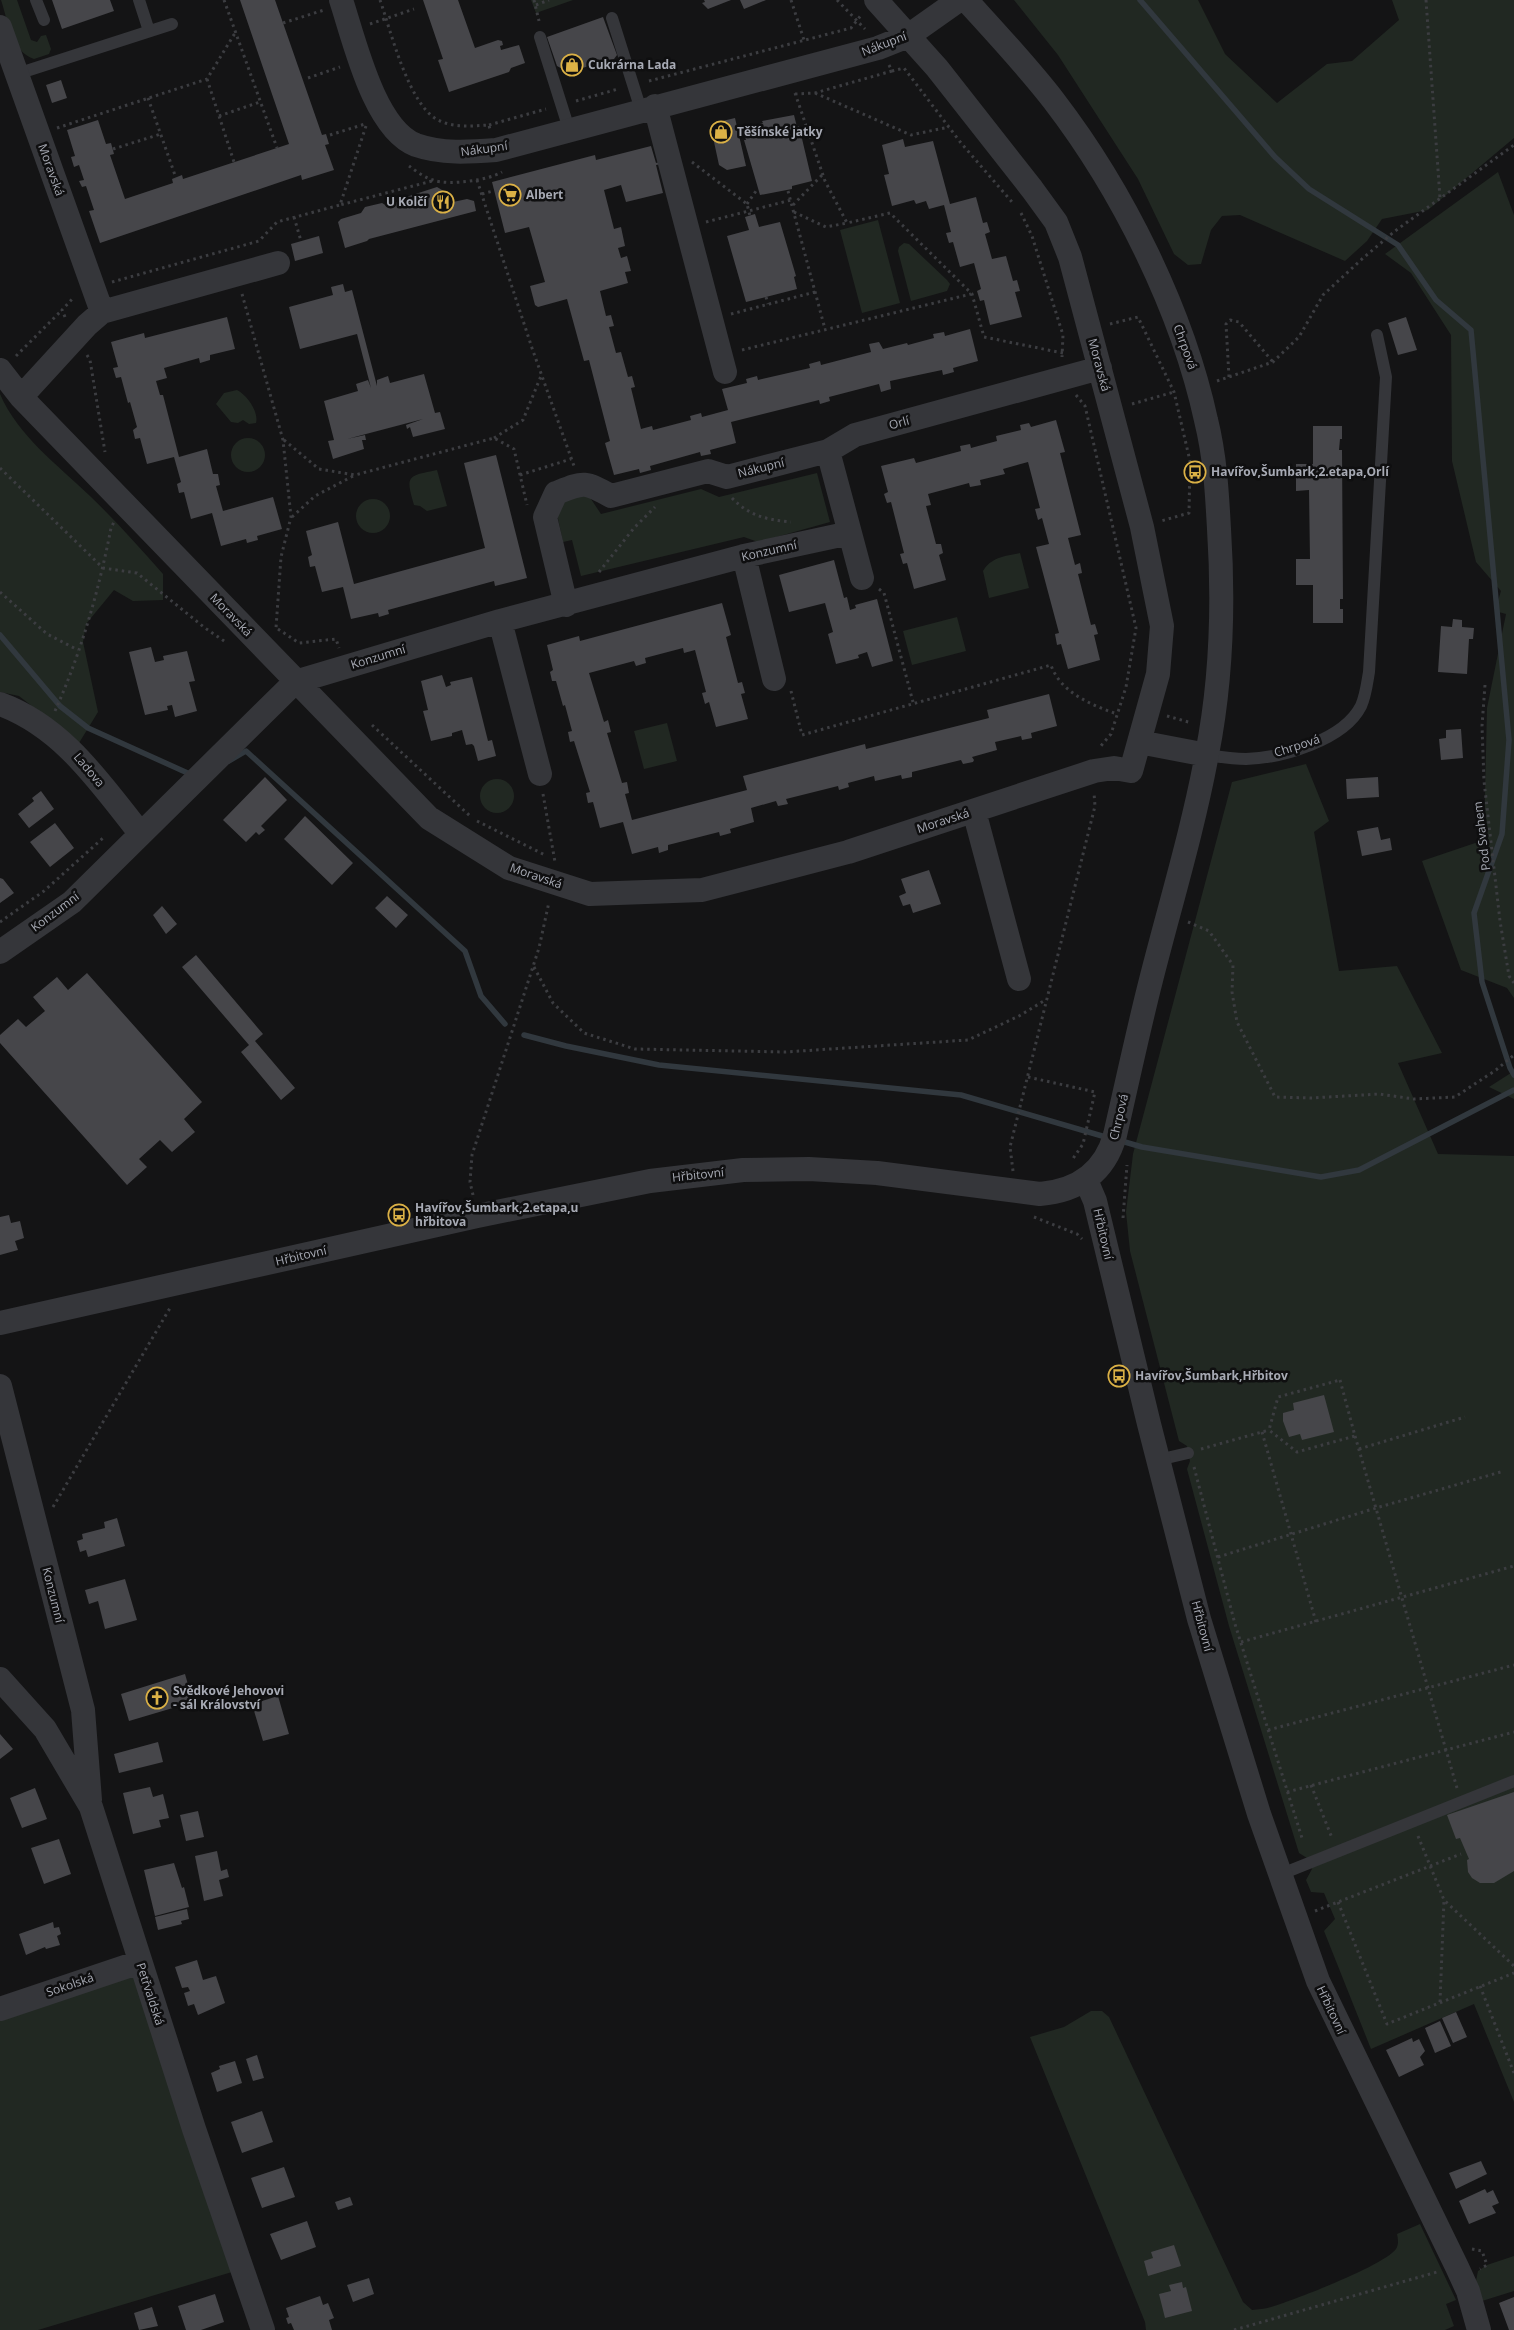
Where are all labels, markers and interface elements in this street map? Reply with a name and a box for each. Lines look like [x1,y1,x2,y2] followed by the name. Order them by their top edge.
[859,27,910,60] street label: Nákupní
[560,53,584,77] shop icon: Cukrárna Lada
[588,56,676,73] place label: Cukrárna Lada
[709,120,733,144] shop icon: Těšínské jatky
[737,123,823,140] place label: Těšínské jatky
[459,137,509,160] street label: Nákupní
[34,141,69,198] street label: Moravská
[498,183,522,207] supermarket icon: Albert
[526,186,563,203] place label: Albert
[431,190,455,214] restaurant icon: U Kolčí
[386,193,428,210] place label: U Kolčí
[1169,322,1202,372] street label: Chrpová
[1084,336,1115,393] street label: Moravská
[887,411,912,433] street label: Orlí
[736,453,787,481] street label: Nákupní
[1183,460,1207,484] bus stop icon: Havířov,Šumbark,2.etapa,Orlí
[1211,463,1390,480] place label: Havířov,Šumbark,2.etapa,Orlí
[739,536,799,565] street label: Konzumní
[206,589,256,640] street label: Moravská
[348,640,408,673] street label: Konzumní
[1272,730,1322,761] street label: Chrpová
[70,749,109,791] street label: Ladova
[1469,801,1494,872] street label: Pod Svahem
[914,804,971,837] street label: Moravská
[508,859,565,892] street label: Moravská
[27,887,83,935] street label: Konzumní
[1105,1092,1132,1142] street label: Chrpová
[671,1163,726,1186] street label: Hřbitovní
[415,1199,578,1230] place label: Havířov,Šumbark,2.etapa,u hřbitova
[387,1203,411,1227] bus stop icon: Havířov,Šumbark,2.etapa,u hřbitova
[1089,1207,1118,1262] street label: Hřbitovní
[274,1241,329,1270] street label: Hřbitovní
[1107,1364,1131,1388] bus stop icon: Havířov,Šumbark,Hřbitov
[1135,1367,1288,1384] place label: Havířov,Šumbark,Hřbitov
[38,1565,69,1625] street label: Konzumní
[1188,1599,1218,1654] street label: Hřbitovní
[173,1682,284,1713] place label: Svědkové Jehovovi - sál Království
[145,1686,169,1710] church icon: Svědkové Jehovovi - sál Království
[132,1960,169,2027] street label: Petřvaldská
[44,1969,96,2001] street label: Sokolská
[1313,1983,1351,2038] street label: Hřbitovní

